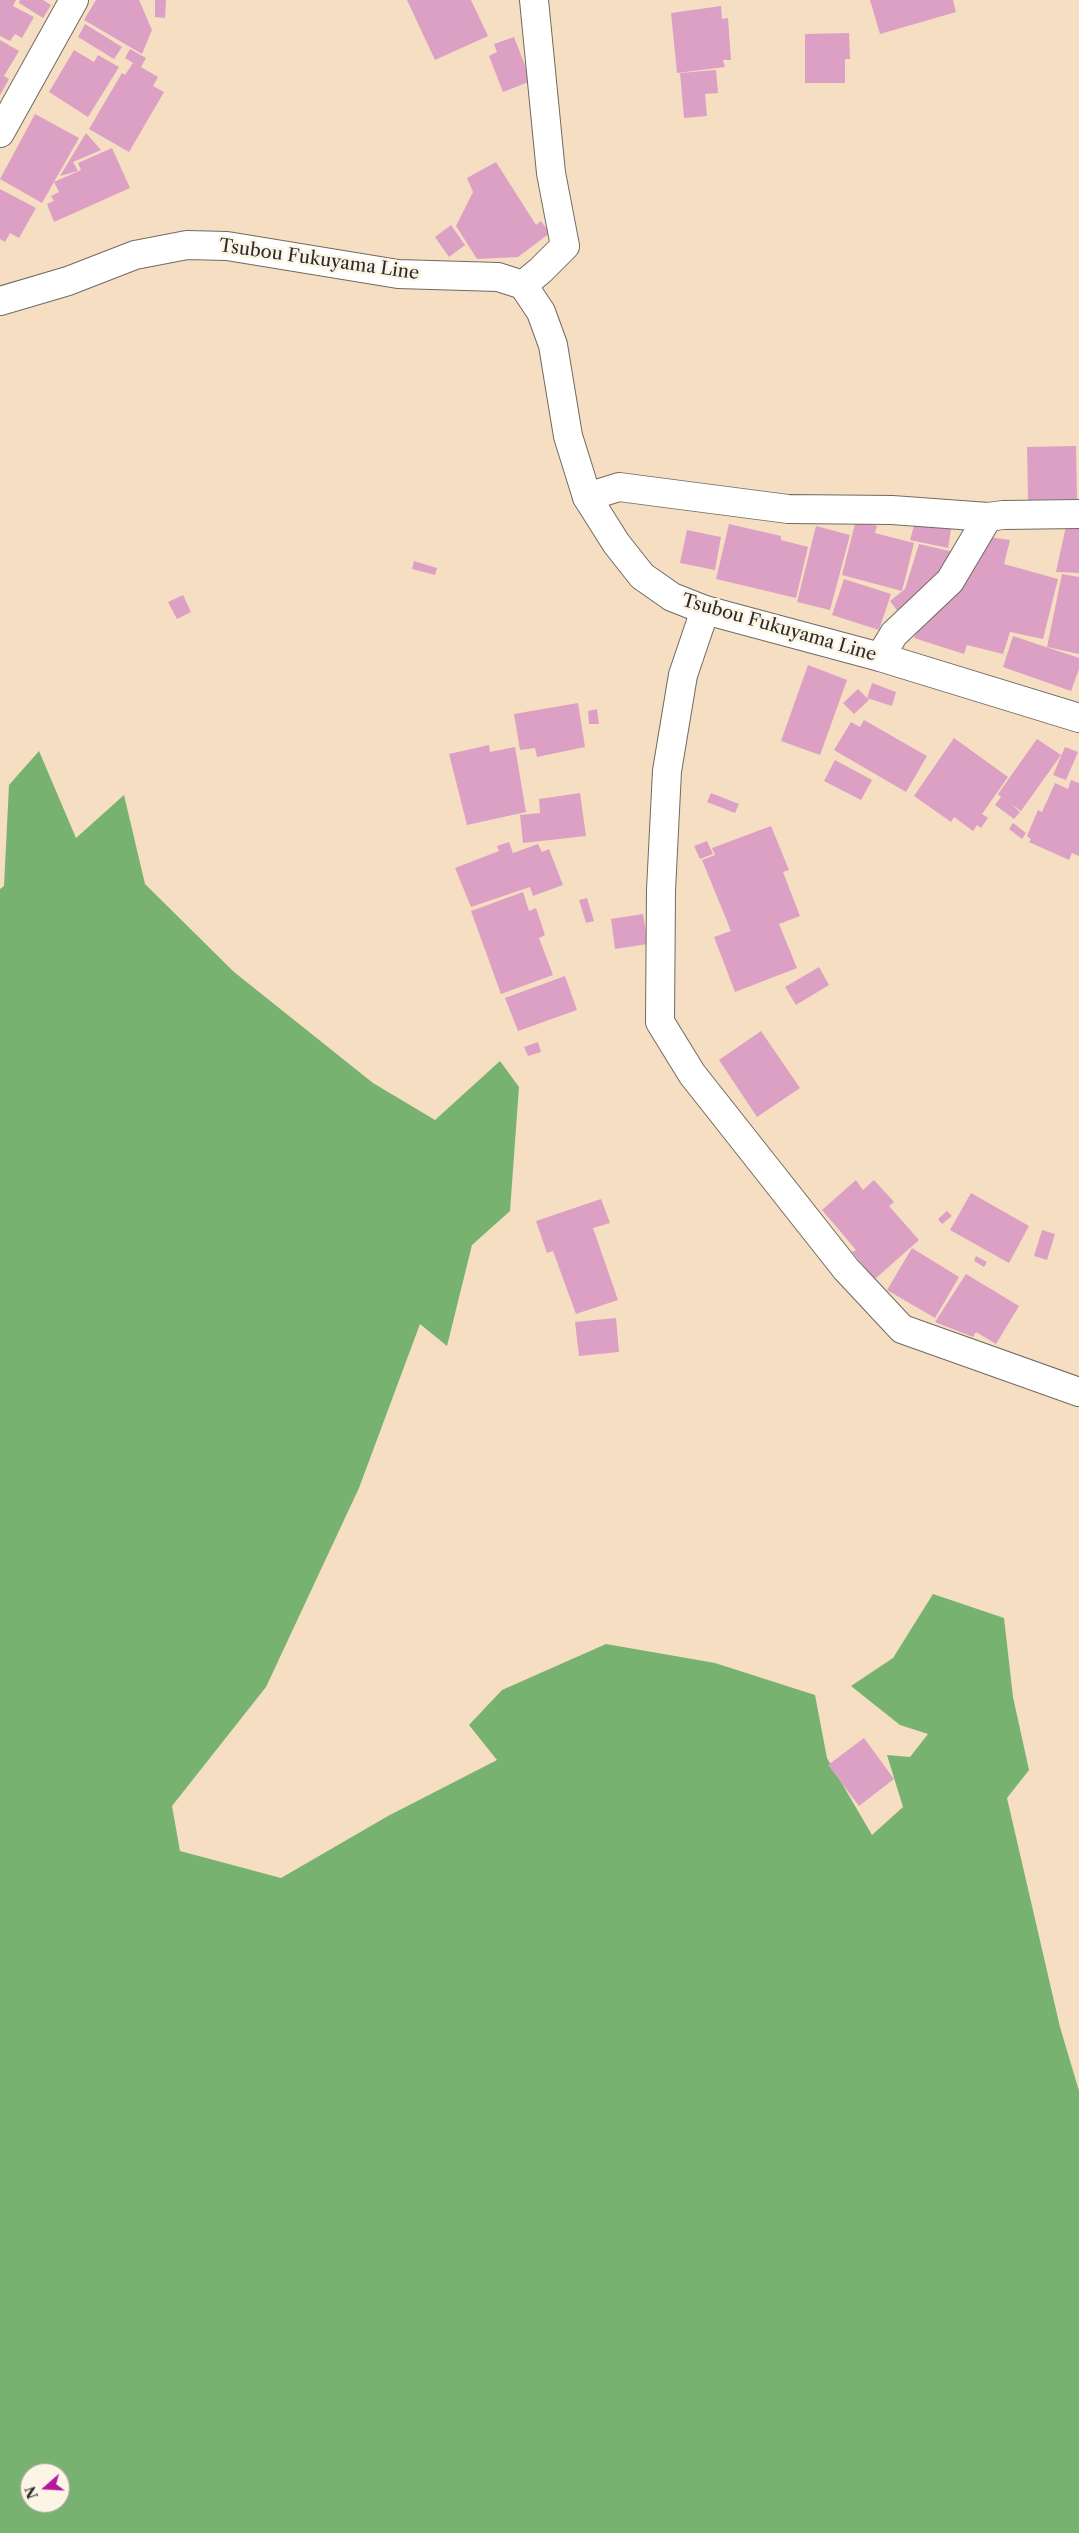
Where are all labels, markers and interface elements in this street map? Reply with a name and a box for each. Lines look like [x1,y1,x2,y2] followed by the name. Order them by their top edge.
[218,235,420,285] street label: Tsubou Fukuyama Line
[679,590,879,666] street label: Tsubou Fukuyama Line
[20,2463,70,2513] north arrow
[21,2484,42,2501] text: N

